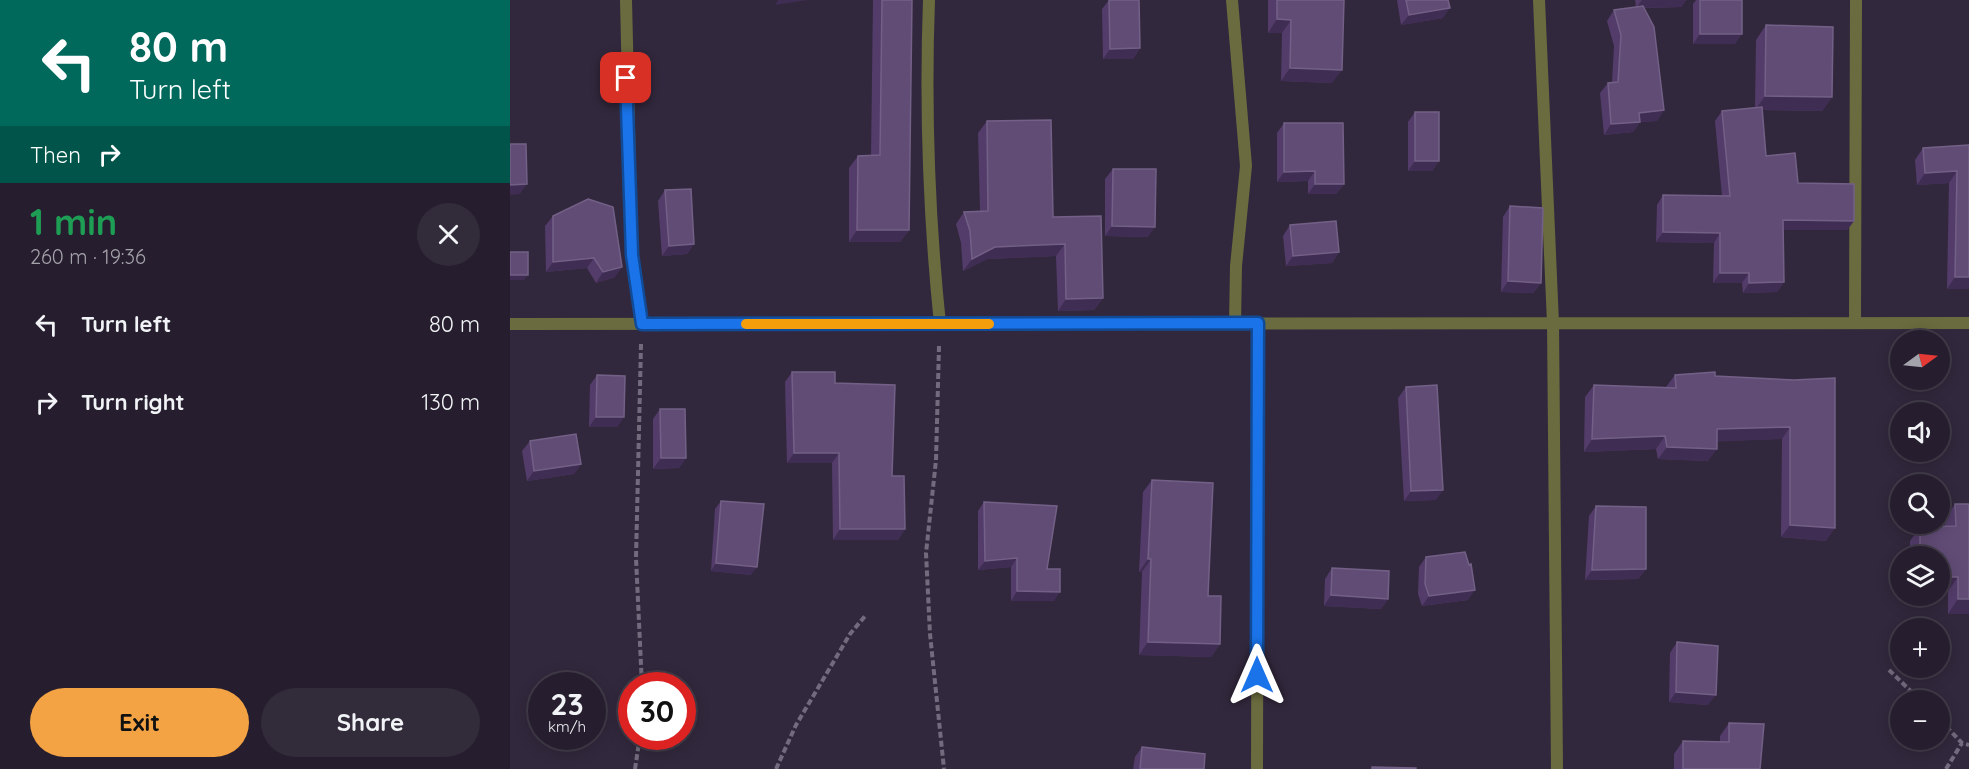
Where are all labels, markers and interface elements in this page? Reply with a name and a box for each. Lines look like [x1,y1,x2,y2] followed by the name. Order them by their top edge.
[129,20,228,73] text: 80 m
[30,24,108,102] icon: left
[600,52,651,103] pin
[609,61,642,94] icon: arrive
[129,72,231,106] text: Turn left
[93,138,126,171] icon: right
[30,141,81,169] text: Then
[30,199,117,244] text: 1 min
[417,203,480,266] button: close
[30,244,146,269] text: 260 m · 19:36
[30,308,63,341] icon: left
[81,310,171,338] text: Turn left
[429,310,480,338] text: 80 m
[1890,330,1950,390] north arrow
[1890,330,1950,750] map controls
[30,386,63,419] icon: right
[81,388,185,416] text: Turn right
[421,388,480,416] text: 130 m
[1890,402,1950,462] button: sound
[1890,474,1950,534] button: search
[1890,546,1950,606] button: layers
[1890,618,1950,678] button: +
[1225,643,1289,707] position arrow
[618,672,696,750] speed limit sign: 30
[550,685,584,723] text: 23
[30,688,249,757] button: Exit
[261,688,480,757] button: Share
[1890,690,1950,750] button: −
[548,717,586,736] text: km/h

